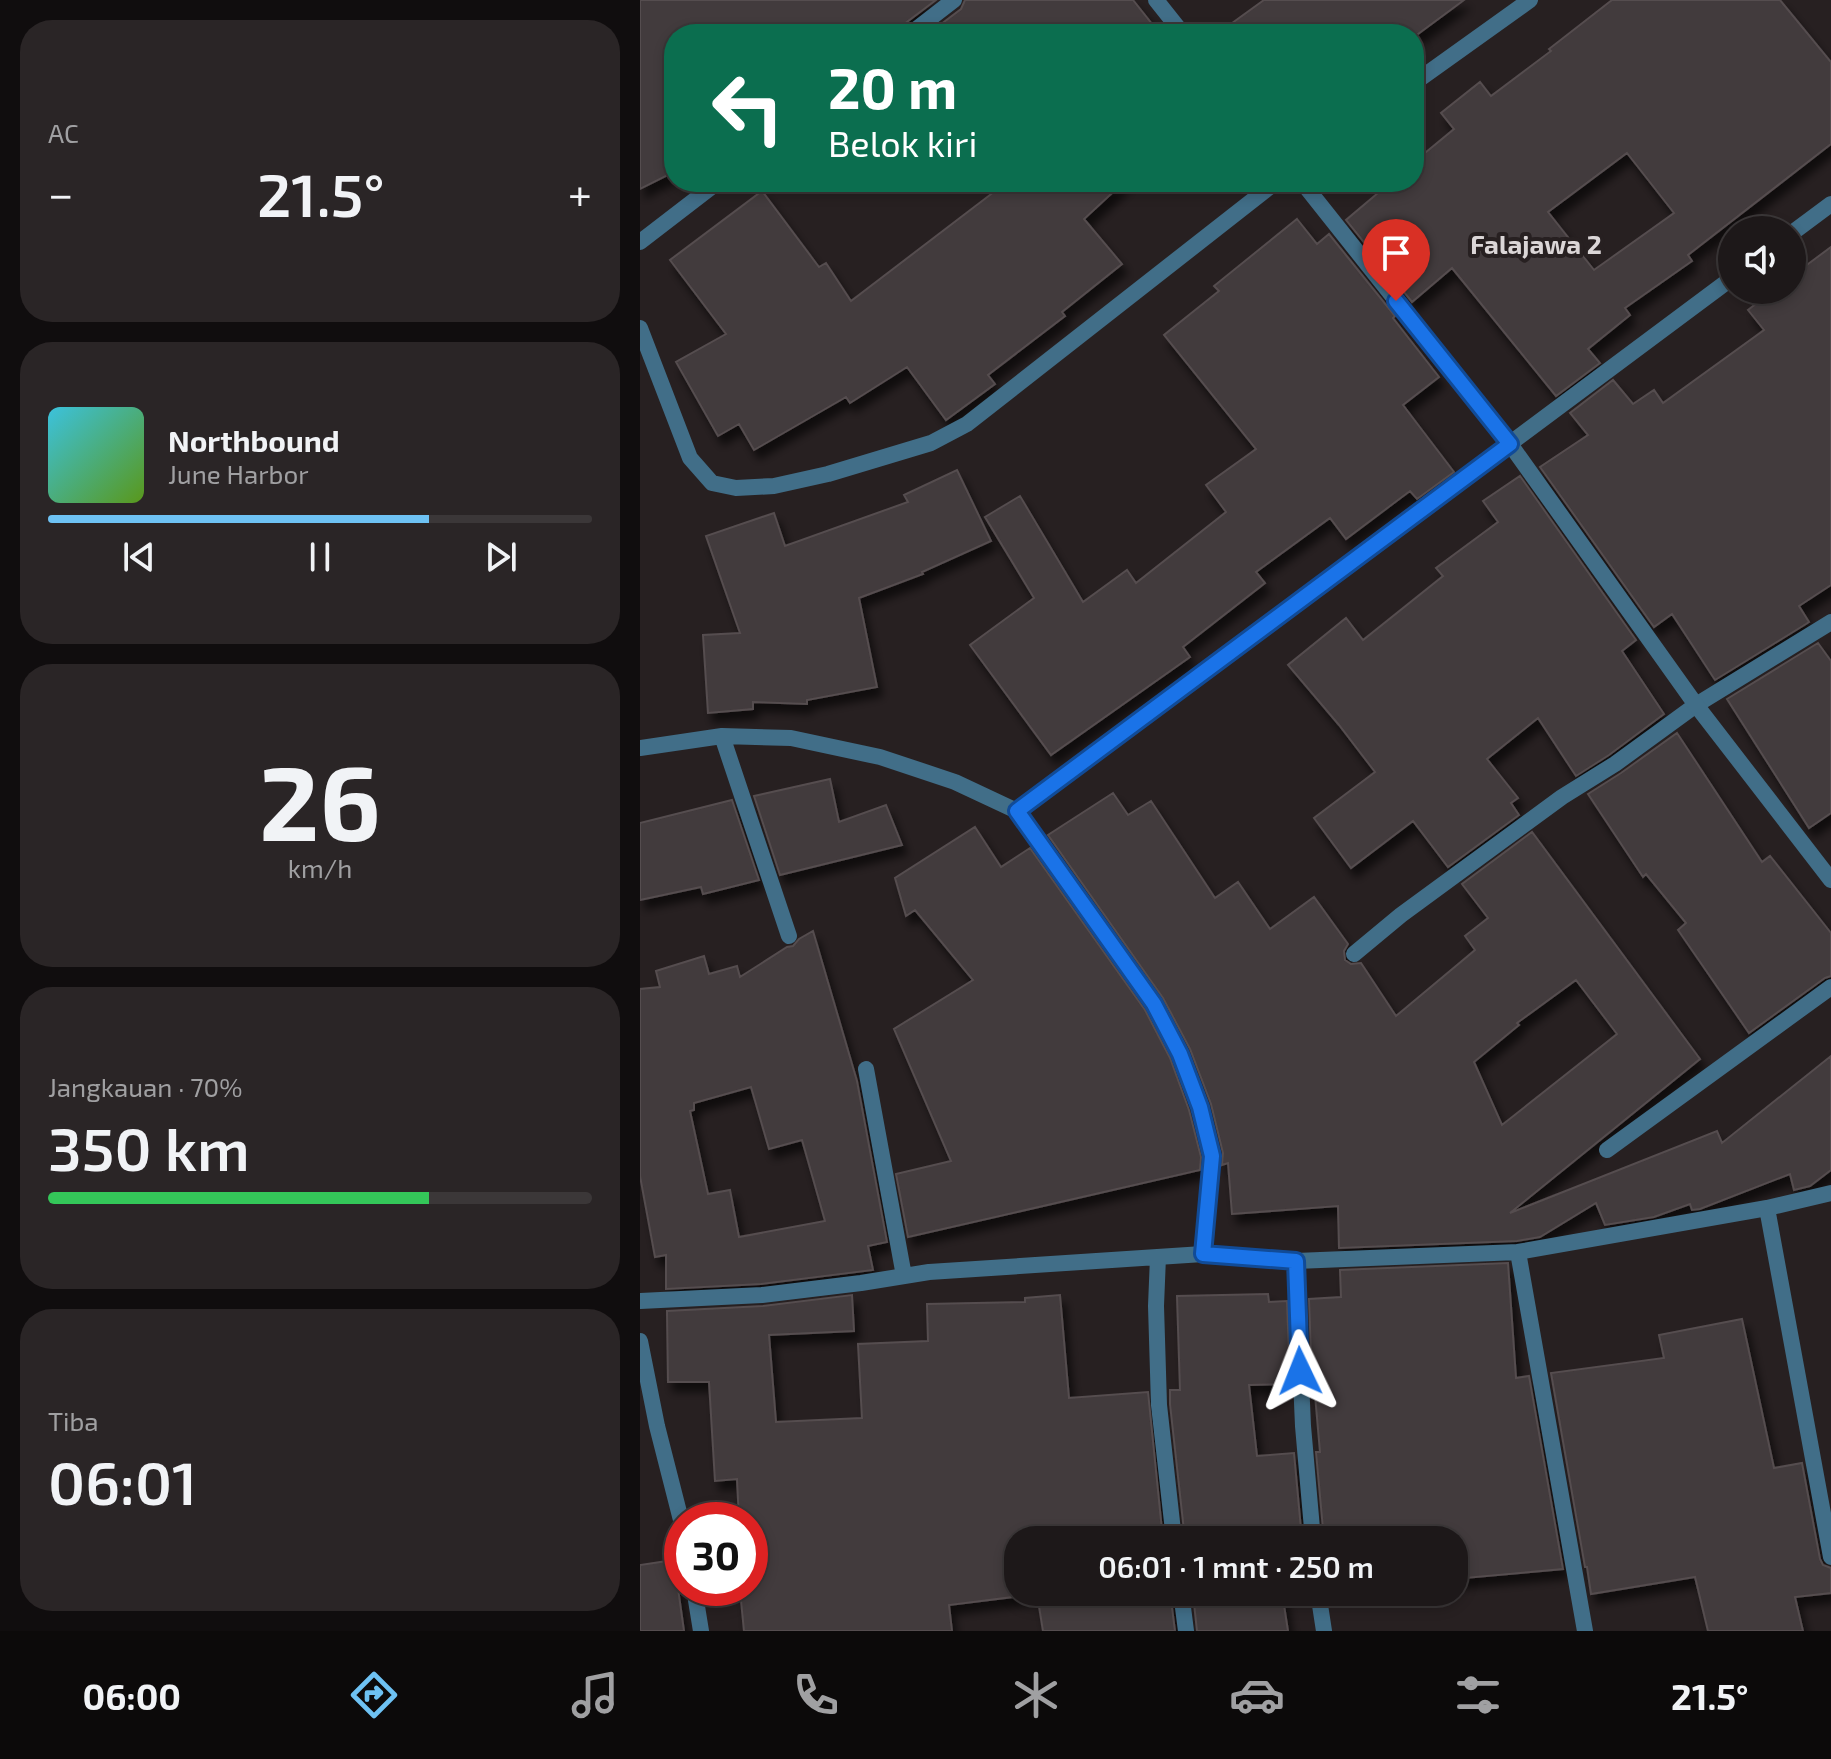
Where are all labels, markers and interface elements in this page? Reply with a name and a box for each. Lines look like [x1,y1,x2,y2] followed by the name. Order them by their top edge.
[828,53,957,120] text: 20 m
[696,56,800,160] icon: left
[48,117,79,148] text: AC
[828,121,977,164] text: Belok kiri
[257,157,385,229] text: 21.5°
[48,166,74,219] text: −
[568,166,592,219] text: +
[1718,216,1806,304] map controls
[1718,216,1806,304] button: sound
[1362,219,1430,301] pin
[1470,228,1602,259] district label: Falajawa 2
[1374,231,1418,275] icon: arrive
[168,422,340,458] text: Northbound
[168,458,309,489] text: June Harbor
[117,535,161,579] icon: previous
[298,535,342,579] icon: pause
[479,535,523,579] icon: next
[259,737,381,862] text: 26
[288,852,352,883] text: km/h
[48,1071,242,1102] text: Jangkauan · 70%
[48,1111,250,1183] text: 350 km
[1258,1329,1342,1413] position arrow
[48,1405,99,1436] text: Tiba
[48,1445,197,1517] text: 06:01
[664,1502,768,1606] speed limit sign: 30
[1098,1548,1374,1584] text: 06:01 · 1 mnt · 250 m
[346,1667,402,1723] icon: directions
[567,1667,623,1723] icon: music
[788,1667,844,1723] icon: phone
[1008,1667,1064,1723] icon: climate
[1229,1667,1285,1723] icon: car
[1450,1667,1506,1723] icon: filters
[82,1674,181,1717] text: 06:00
[1671,1674,1748,1717] text: 21.5°

